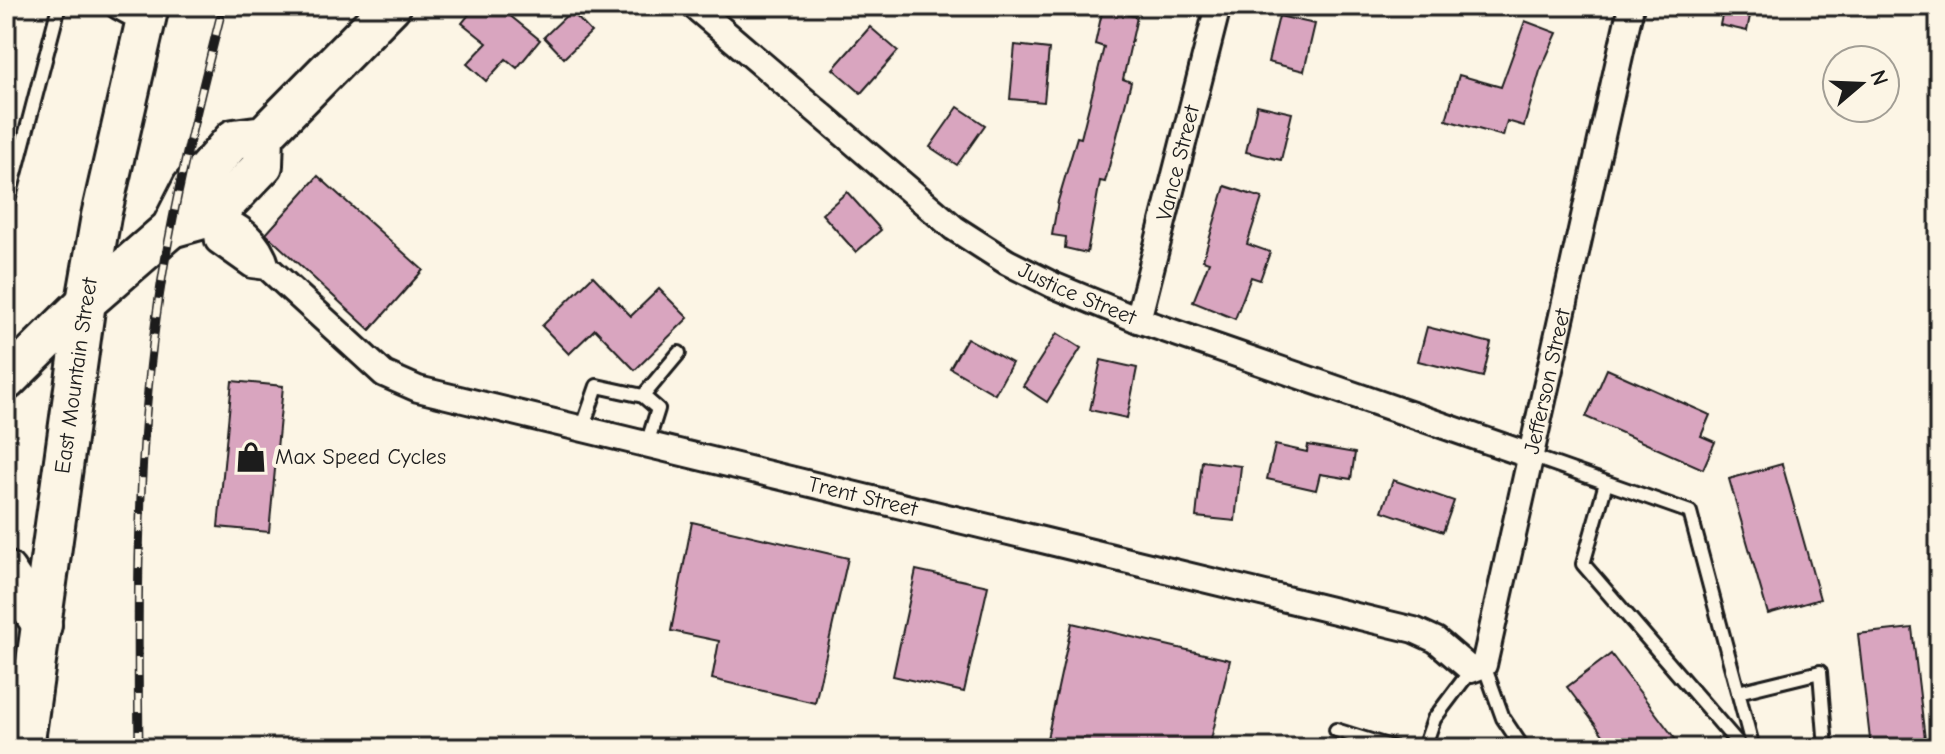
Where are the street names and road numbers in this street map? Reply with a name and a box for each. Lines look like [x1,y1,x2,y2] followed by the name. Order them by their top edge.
[1151,102,1205,224] street label: Vance Street
[1014,257,1141,331] street label: Justice Street
[49,275,103,475] street label: East Mountain Street
[1518,306,1576,457] street label: Jefferson Street
[805,471,921,523] street label: Trent Street

